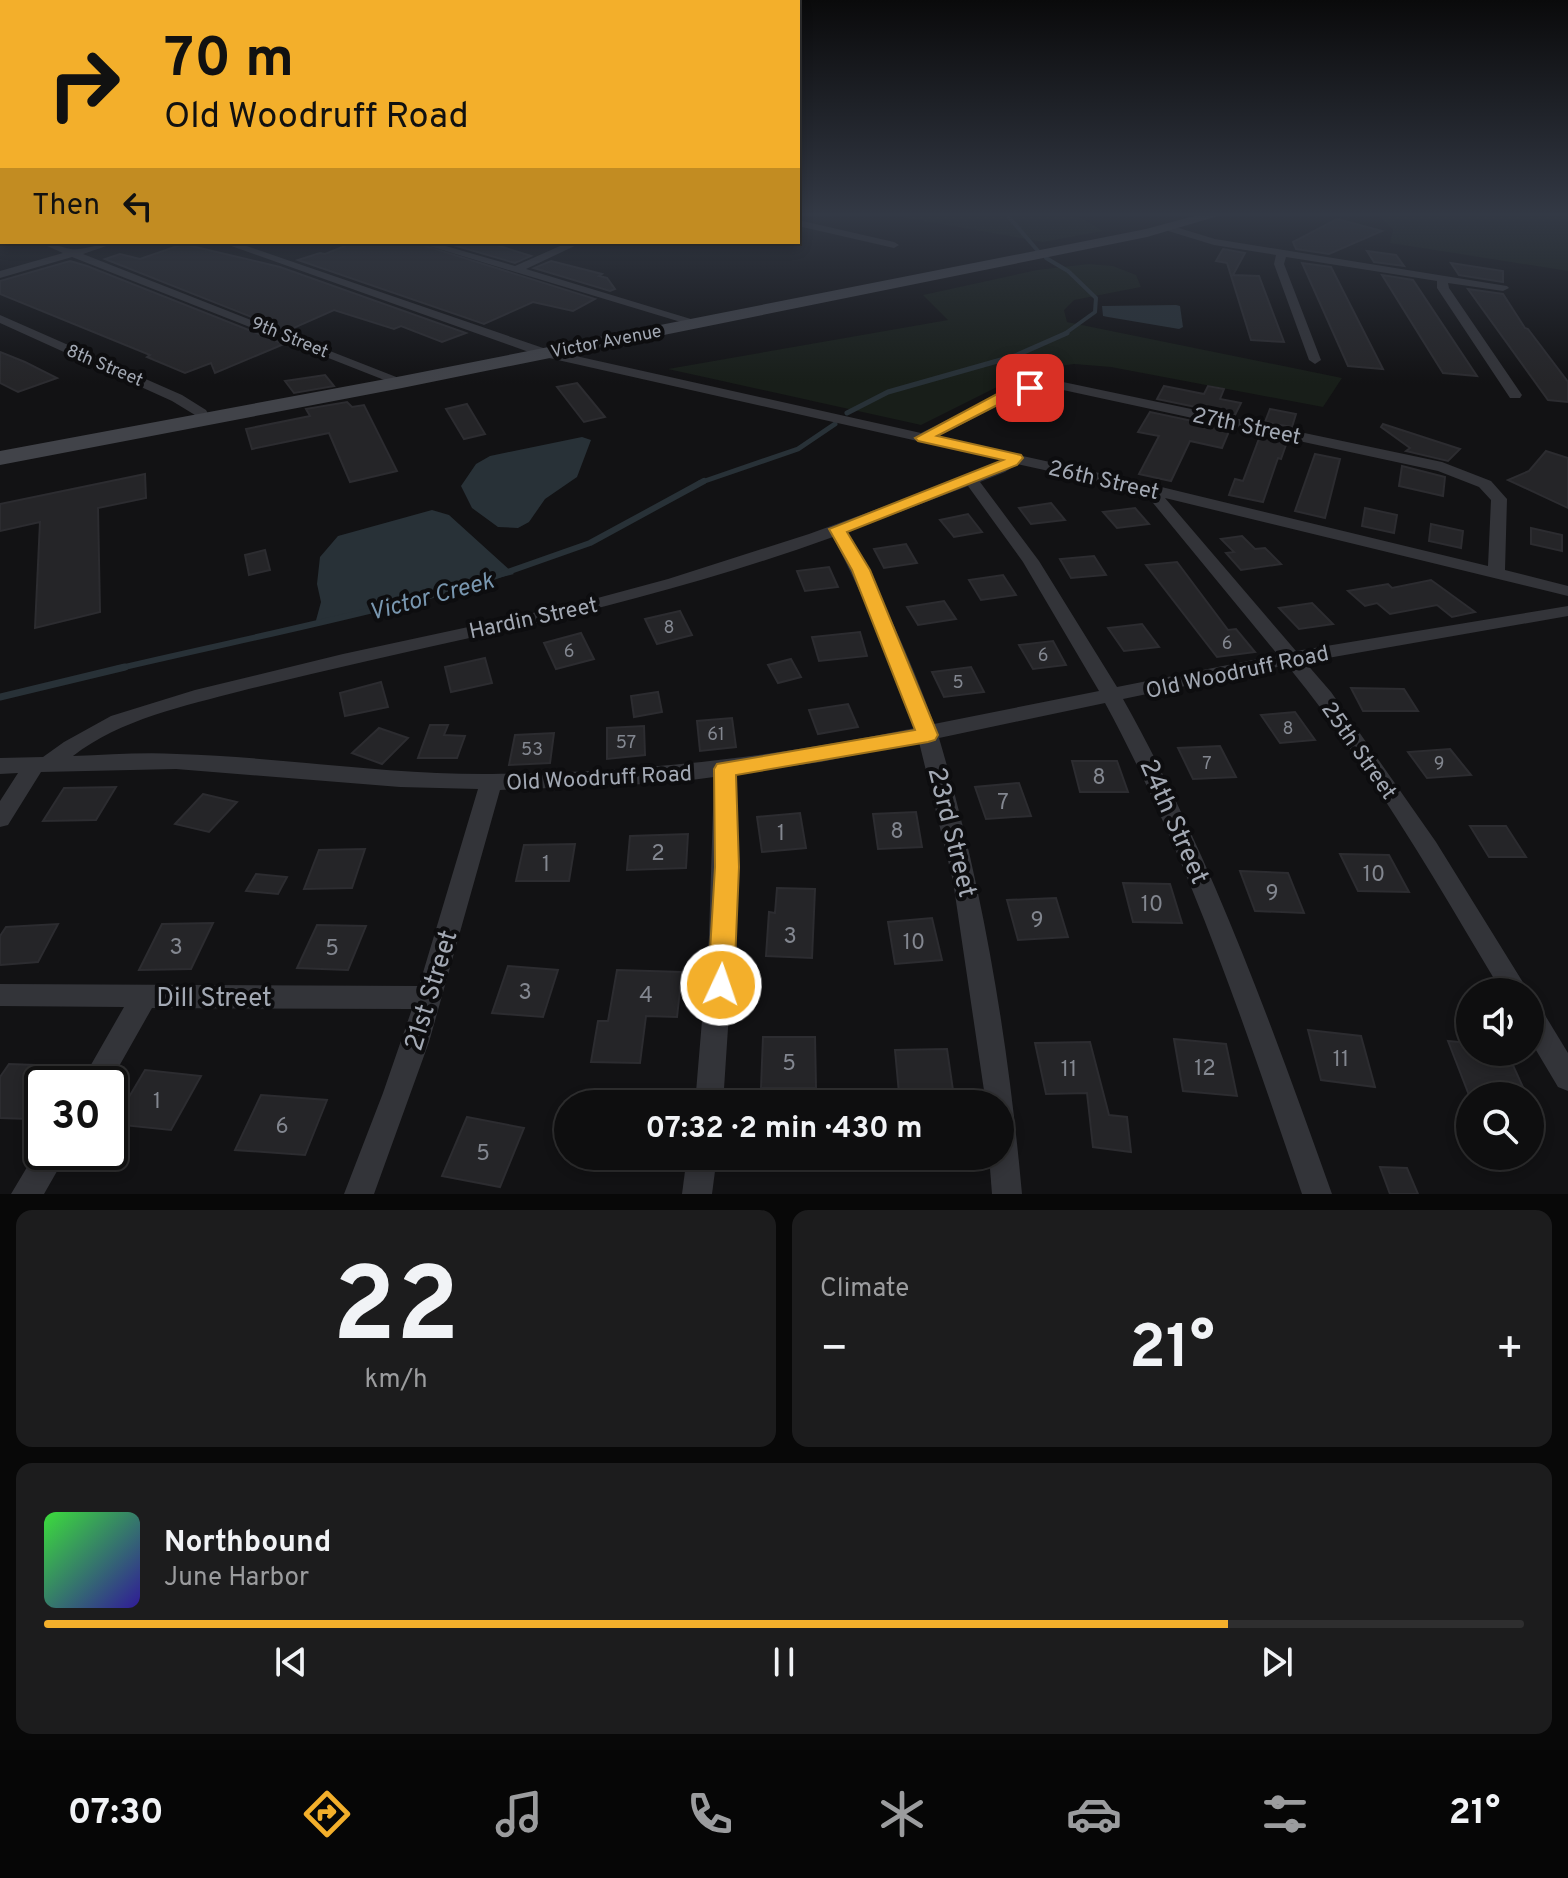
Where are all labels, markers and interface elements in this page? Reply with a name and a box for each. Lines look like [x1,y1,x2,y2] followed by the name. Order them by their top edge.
[164,26,294,96] text: 70 m
[32,32,136,136] icon: right
[164,95,469,141] text: Old Woodruff Road
[116,184,160,228] icon: left
[32,188,100,225] text: Then
[248,313,331,364] street label: 9th Street
[549,320,664,364] street label: Victor Avenue
[63,340,146,393] street label: 8th Street
[996,354,1064,422] pin
[1008,366,1052,410] icon: arrive
[1190,403,1303,452] street label: 27th Street
[1046,456,1161,507] street label: 26th Street
[366,567,498,629] water label: Victor Creek
[467,593,600,646] street label: Hardin Street
[664,617,675,640] house number: 8
[1222,633,1232,656] house number: 6
[564,641,574,664] house number: 6
[1144,641,1331,706] street label: Old Woodruff Road
[1038,645,1048,668] house number: 6
[952,672,964,695] house number: 5
[1314,697,1401,806] street label: 25th Street
[1283,718,1294,741] house number: 8
[707,724,725,747] house number: 61
[616,732,636,755] house number: 57
[521,739,543,762] house number: 53
[1202,753,1212,776] house number: 7
[1434,753,1444,776] house number: 9
[1131,754,1215,890] street label: 24th Street
[505,761,693,798] street label: Old Woodruff Road
[918,764,983,901] street label: 23rd Street
[1092,765,1106,792] house number: 8
[997,790,1009,817] house number: 7
[890,819,904,846] house number: 8
[777,821,785,848] house number: 1
[651,841,665,868] house number: 2
[542,852,550,879] house number: 1
[1363,862,1385,889] house number: 10
[1265,881,1279,908] house number: 9
[1141,892,1163,919] house number: 10
[1030,908,1044,935] house number: 9
[783,924,797,951] house number: 3
[398,926,466,1055] street label: 21st Street
[903,930,925,957] house number: 10
[169,935,183,962] house number: 3
[325,936,339,963] house number: 5
[679,943,763,1027] position arrow
[1456,978,1544,1170] map controls
[1456,978,1544,1066] button: sound
[518,980,532,1007] house number: 3
[156,983,272,1016] street label: Dill Street
[639,983,653,1010] house number: 4
[1333,1047,1349,1074] house number: 11
[782,1051,796,1078] house number: 5
[1194,1056,1216,1083] house number: 12
[1061,1057,1077,1084] house number: 11
[24,1066,128,1170] speed limit sign: 30
[1456,1082,1544,1170] button: search
[153,1089,161,1116] house number: 1
[646,1111,923,1148] text: 07:32 · 2 min · 430 m
[275,1114,289,1141] house number: 6
[476,1141,490,1168] house number: 5
[332,1246,460,1378] text: 22
[820,1273,909,1306] text: Climate
[1129,1313,1215,1389] text: 21°
[820,1323,848,1379] text: −
[1496,1323,1524,1379] text: +
[364,1364,428,1397] text: km/h
[164,1525,331,1562] text: Northbound
[164,1562,309,1595] text: June Harbor
[269,1640,313,1684] icon: previous
[762,1640,806,1684] icon: pause
[1255,1640,1299,1684] icon: next
[299,1786,355,1842] icon: directions
[491,1786,547,1842] icon: music
[682,1786,738,1842] icon: phone
[874,1786,930,1842] icon: climate
[1066,1786,1122,1842] icon: car
[1257,1786,1313,1842] icon: filters
[68,1791,164,1837] text: 07:30
[1449,1791,1500,1837] text: 21°

